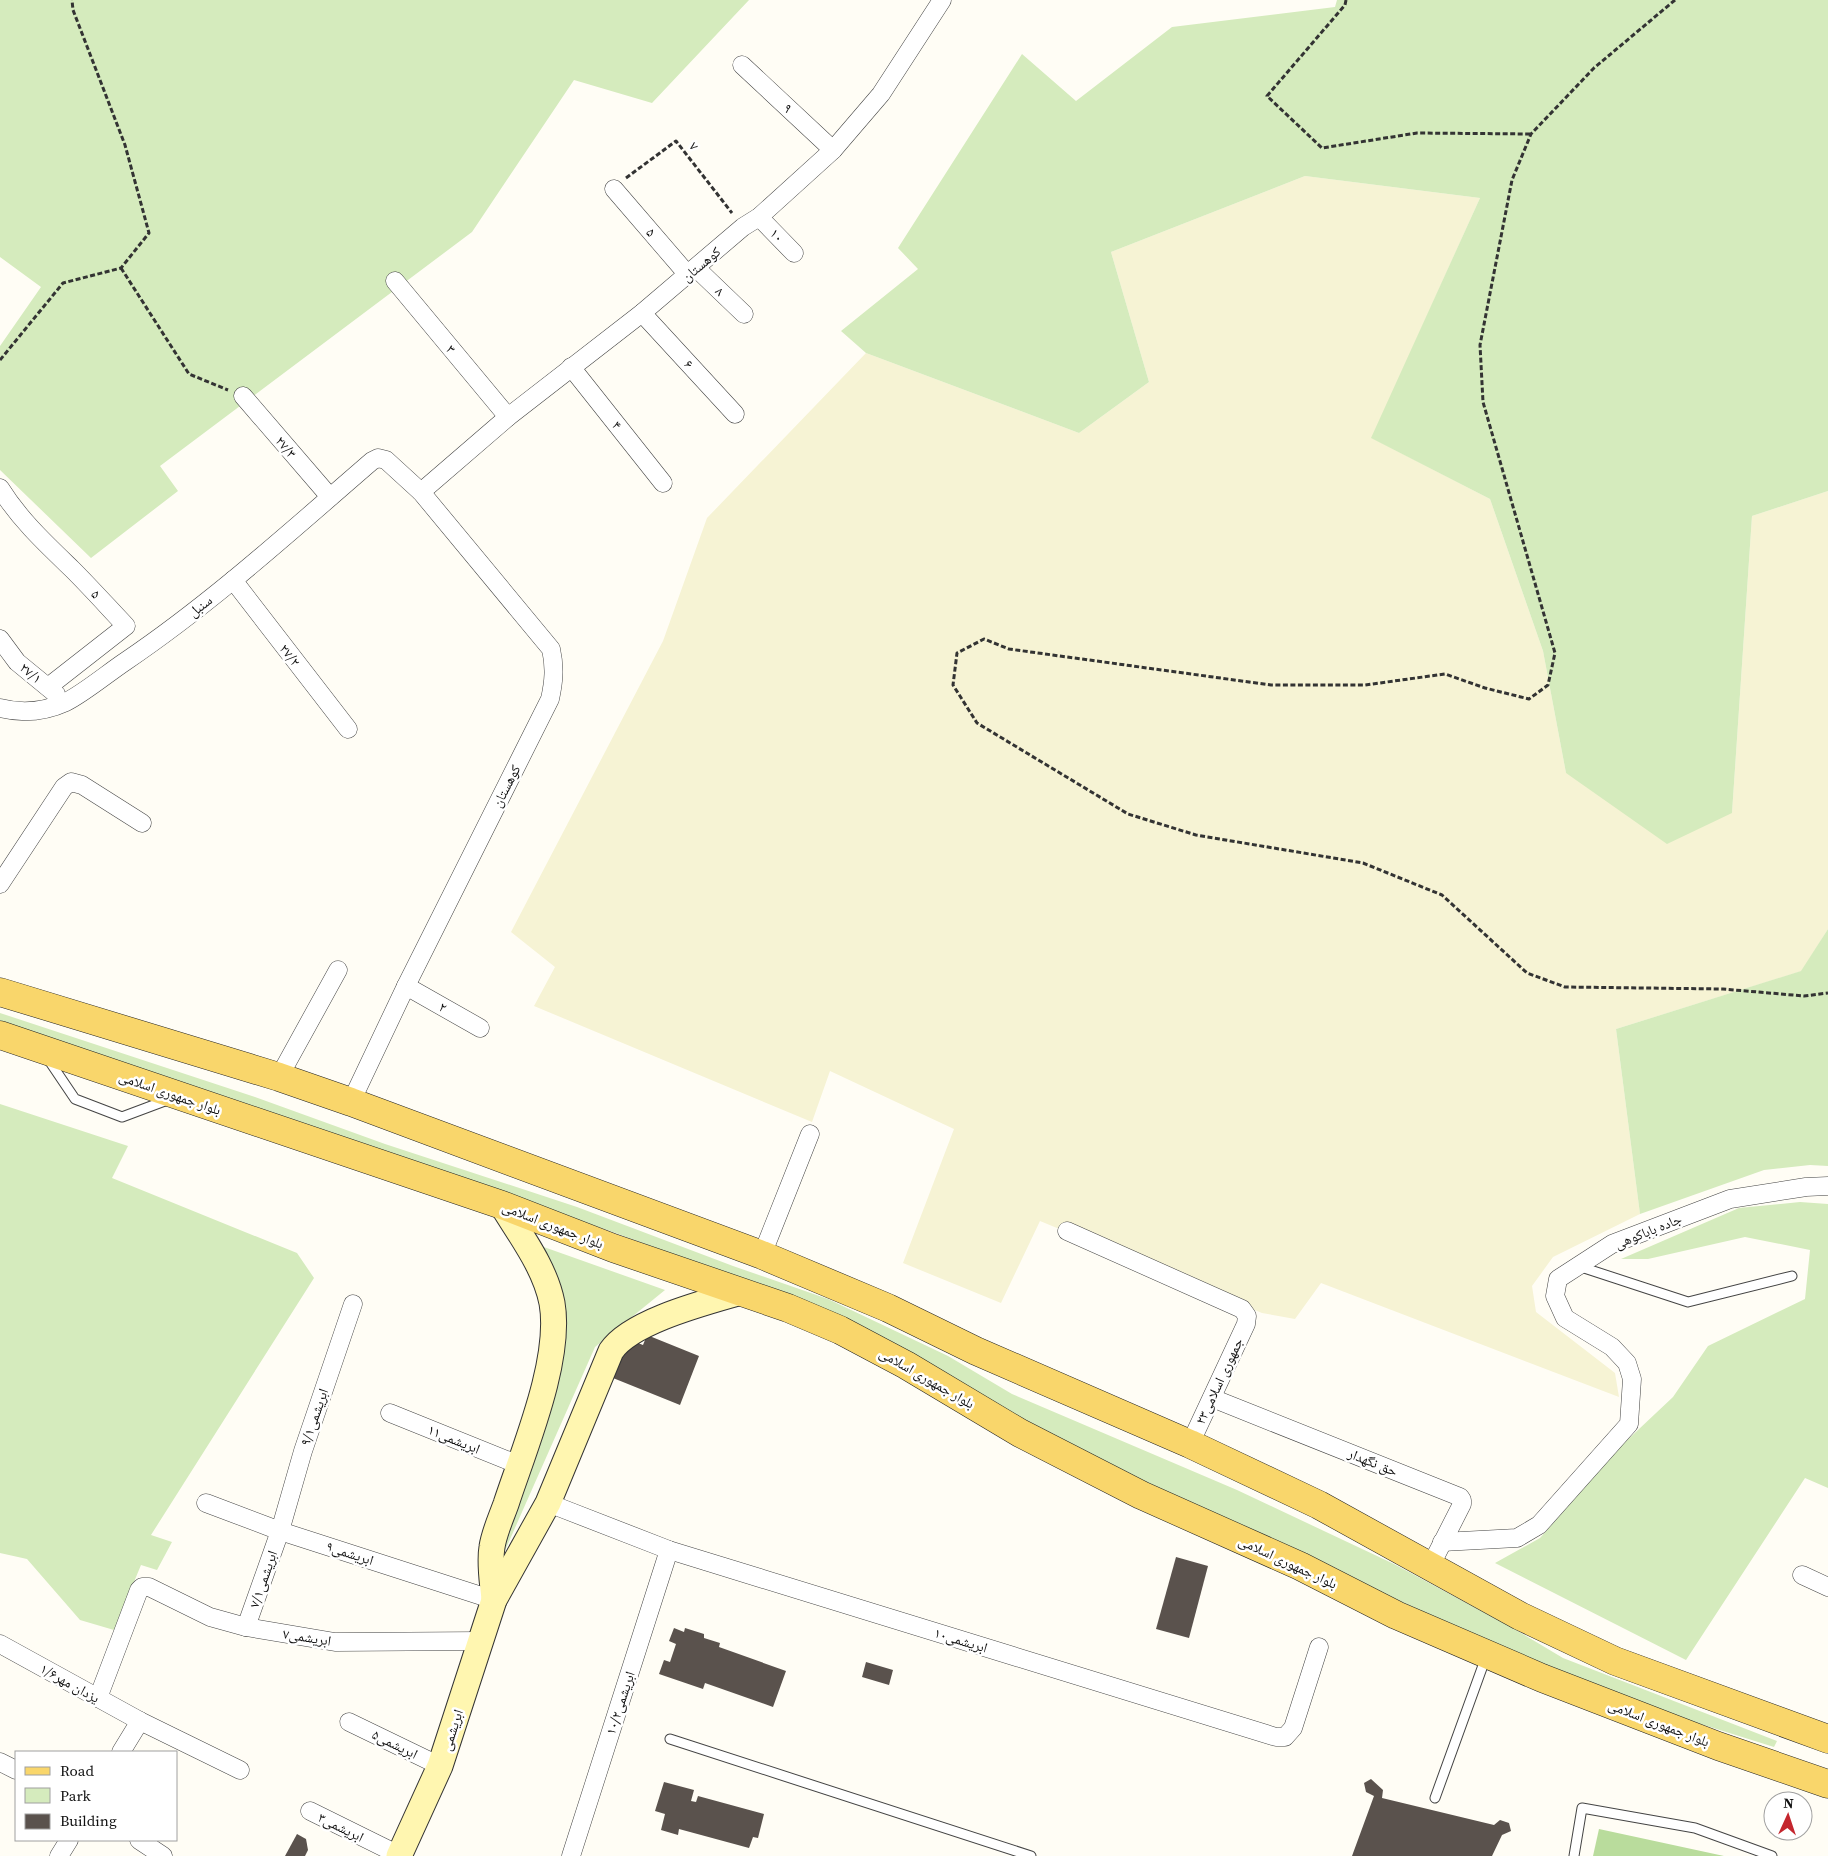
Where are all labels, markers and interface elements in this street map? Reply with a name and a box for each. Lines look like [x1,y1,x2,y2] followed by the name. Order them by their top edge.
[779,99,797,117] street label: ۹
[684,137,704,155] street label: ۷
[641,223,661,241] street label: ۵
[765,224,789,246] street label: ۱۰
[677,242,725,286] street label: کوهستان
[711,282,729,300] street label: ۸
[441,340,461,358] street label: ۳
[680,355,698,373] street label: ۶
[607,416,627,434] street label: ۴
[271,432,301,462] street label: ۲۷/۳
[87,585,105,603] street label: ۵
[184,590,216,622] street label: سنبل
[275,640,305,670] street label: ۲۷/۲
[16,658,46,688] street label: ۲۷/۱
[487,761,525,811] street label: کوهستان
[435,997,451,1017] street label: ۲
[116,1066,224,1120] street label: بلوار جمهوری اسلامی
[500,1197,607,1254] street label: بلوار جمهوری اسلامی
[1611,1208,1685,1254] street label: جاده باباکوهی
[1190,1334,1248,1428] street label: جمهوری اسلامی۲۳
[876,1343,978,1413] street label: بلوار جمهوری اسلامی
[295,1386,333,1448] street label: ۹/۱ابریشمی
[425,1419,483,1459] street label: ابریشمی۱۱
[1344,1443,1401,1481] street label: حق نگهدار
[1235,1530,1341,1594] street label: بلوار جمهوری اسلامی
[324,1536,376,1570] street label: ابریشمی۹
[244,1548,282,1610] street label: ابریشمی۷/۱
[932,1622,990,1658] street label: ابریشمی۱۰
[281,1623,333,1651] street label: ابریشمی۷
[36,1658,104,1708] street label: ۱/۶یزدان مهر
[600,1669,640,1737] street label: ۱۰/۲ابریشمی
[1606,1695,1713,1752] street label: بلوار جمهوری اسلامی
[436,1707,468,1753] street label: ابریشمی
[369,1724,421,1764] street label: ابریشمی۵
[15,1751,178,1841] legend
[60,1760,94,1781] text: Road
[60,1785,92,1806] text: Park
[1763,1791,1813,1841] north arrow
[1783,1793,1794,1813] text: N
[315,1807,367,1847] street label: ابریشمی۳
[60,1810,117,1831] text: Building

